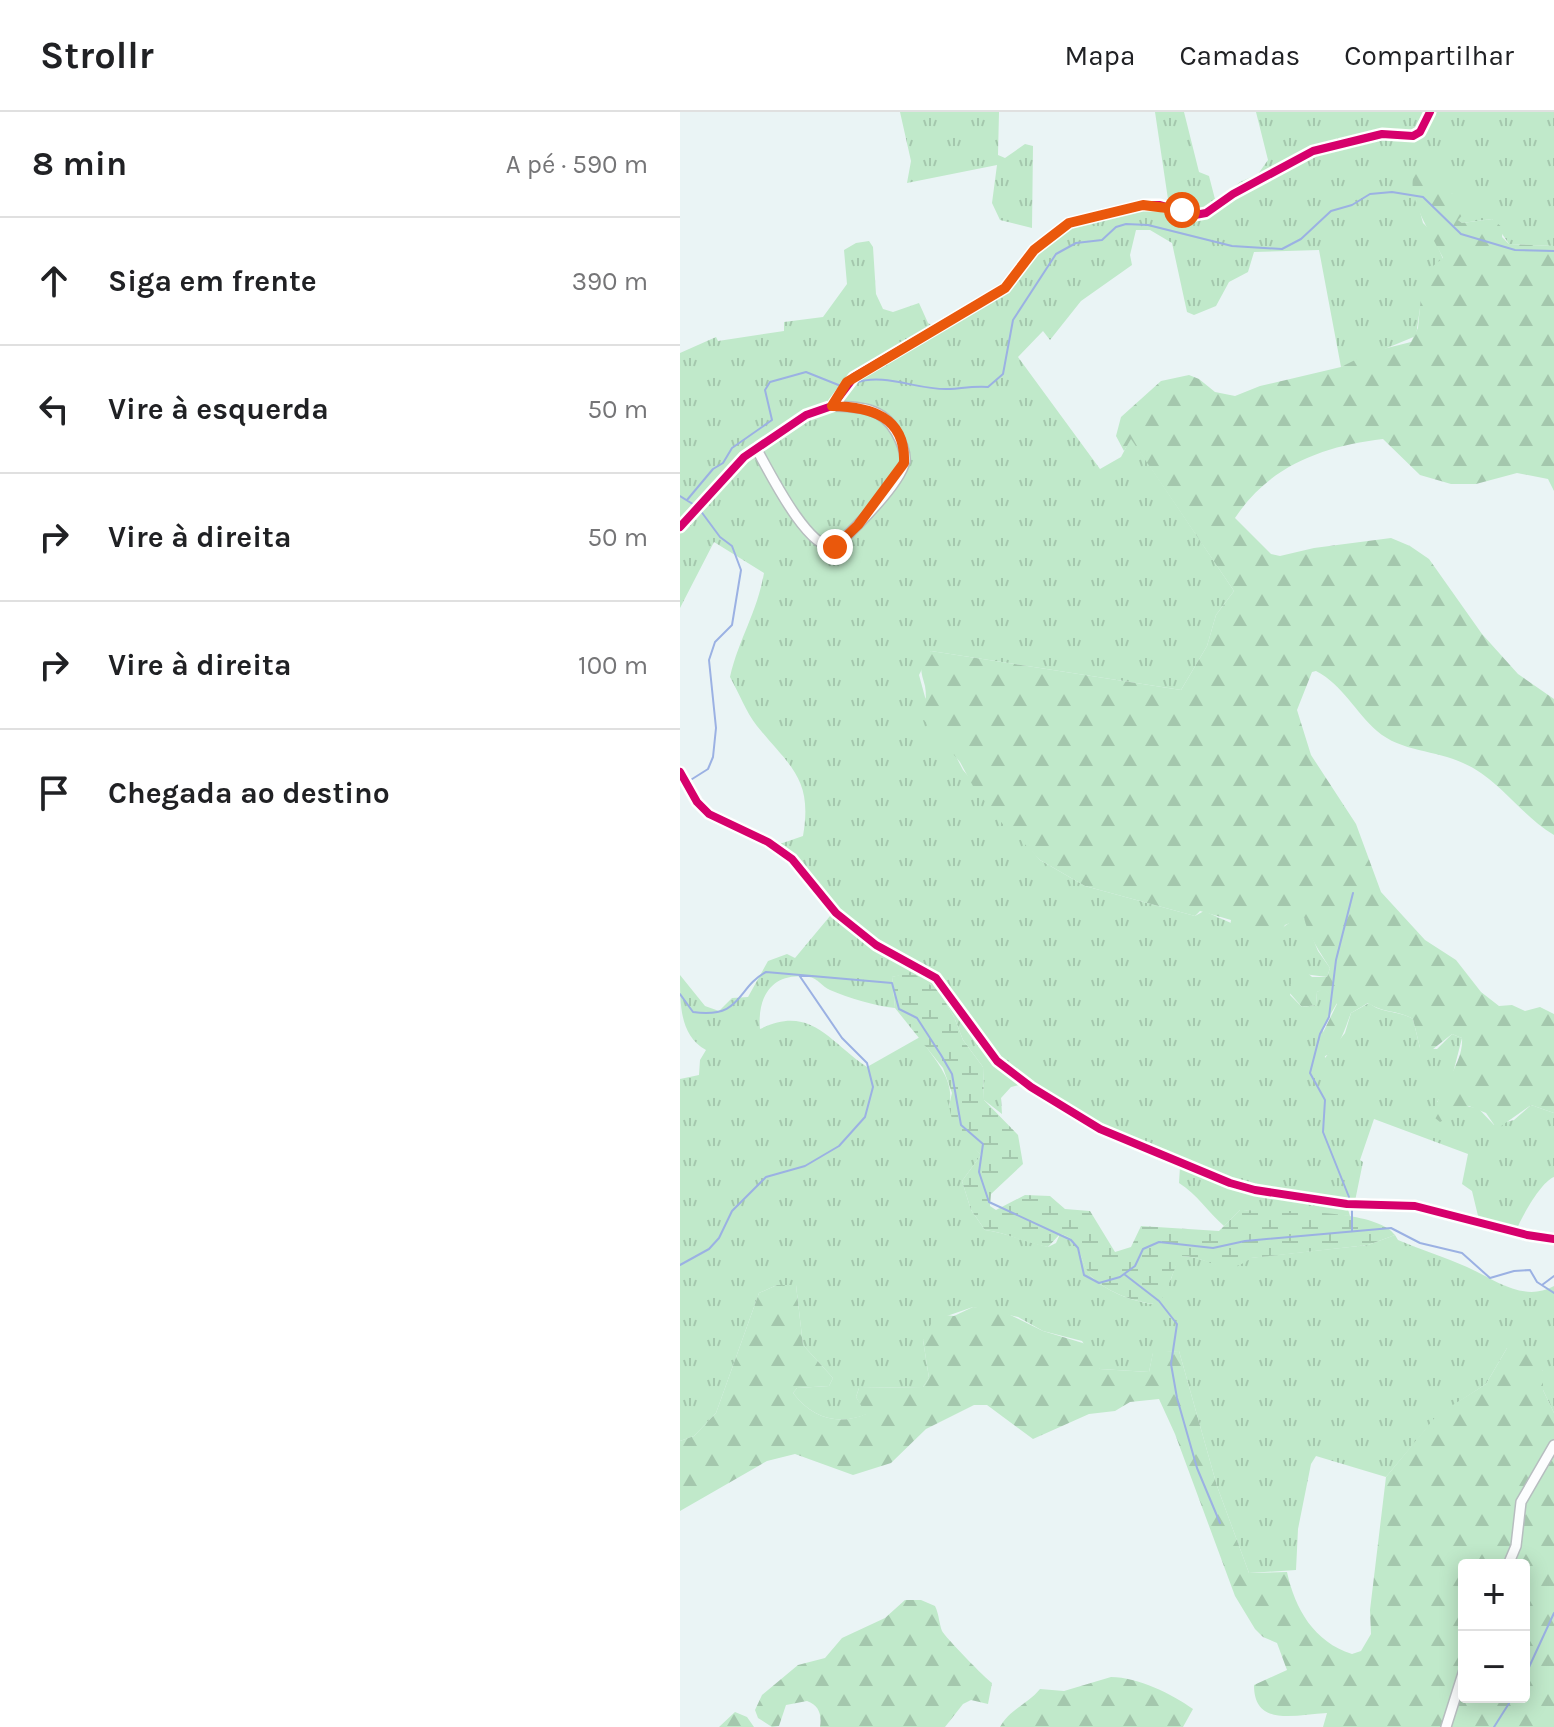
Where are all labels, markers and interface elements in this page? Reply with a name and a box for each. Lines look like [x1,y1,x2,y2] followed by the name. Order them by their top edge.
[40,33,154,78] text: Strollr
[1064,39,1135,72] text: Mapa
[1179,39,1300,72] text: Camadas
[1344,39,1514,72] text: Compartilhar
[32,144,127,184] text: 8 min
[506,149,648,180] text: A pé · 590 m
[1164,192,1200,228] route start
[32,259,76,303] icon: ahead
[108,263,317,299] text: Siga em frente
[572,266,648,297] text: 390 m
[32,387,76,431] icon: left
[108,391,329,427] text: Vire à esquerda
[587,394,648,425] text: 50 m
[32,515,76,559] icon: right
[108,519,291,555] text: Vire à direita
[587,522,648,553] text: 50 m
[817,529,853,565] route end
[32,643,76,687] icon: right
[108,647,291,683] text: Vire à direita
[578,650,648,681] text: 100 m
[32,771,76,815] icon: arrive
[108,775,390,811] text: Chegada ao destino
[1458,1559,1530,1703] map controls
[1458,1559,1530,1631] button: +
[1458,1631,1530,1703] button: −

